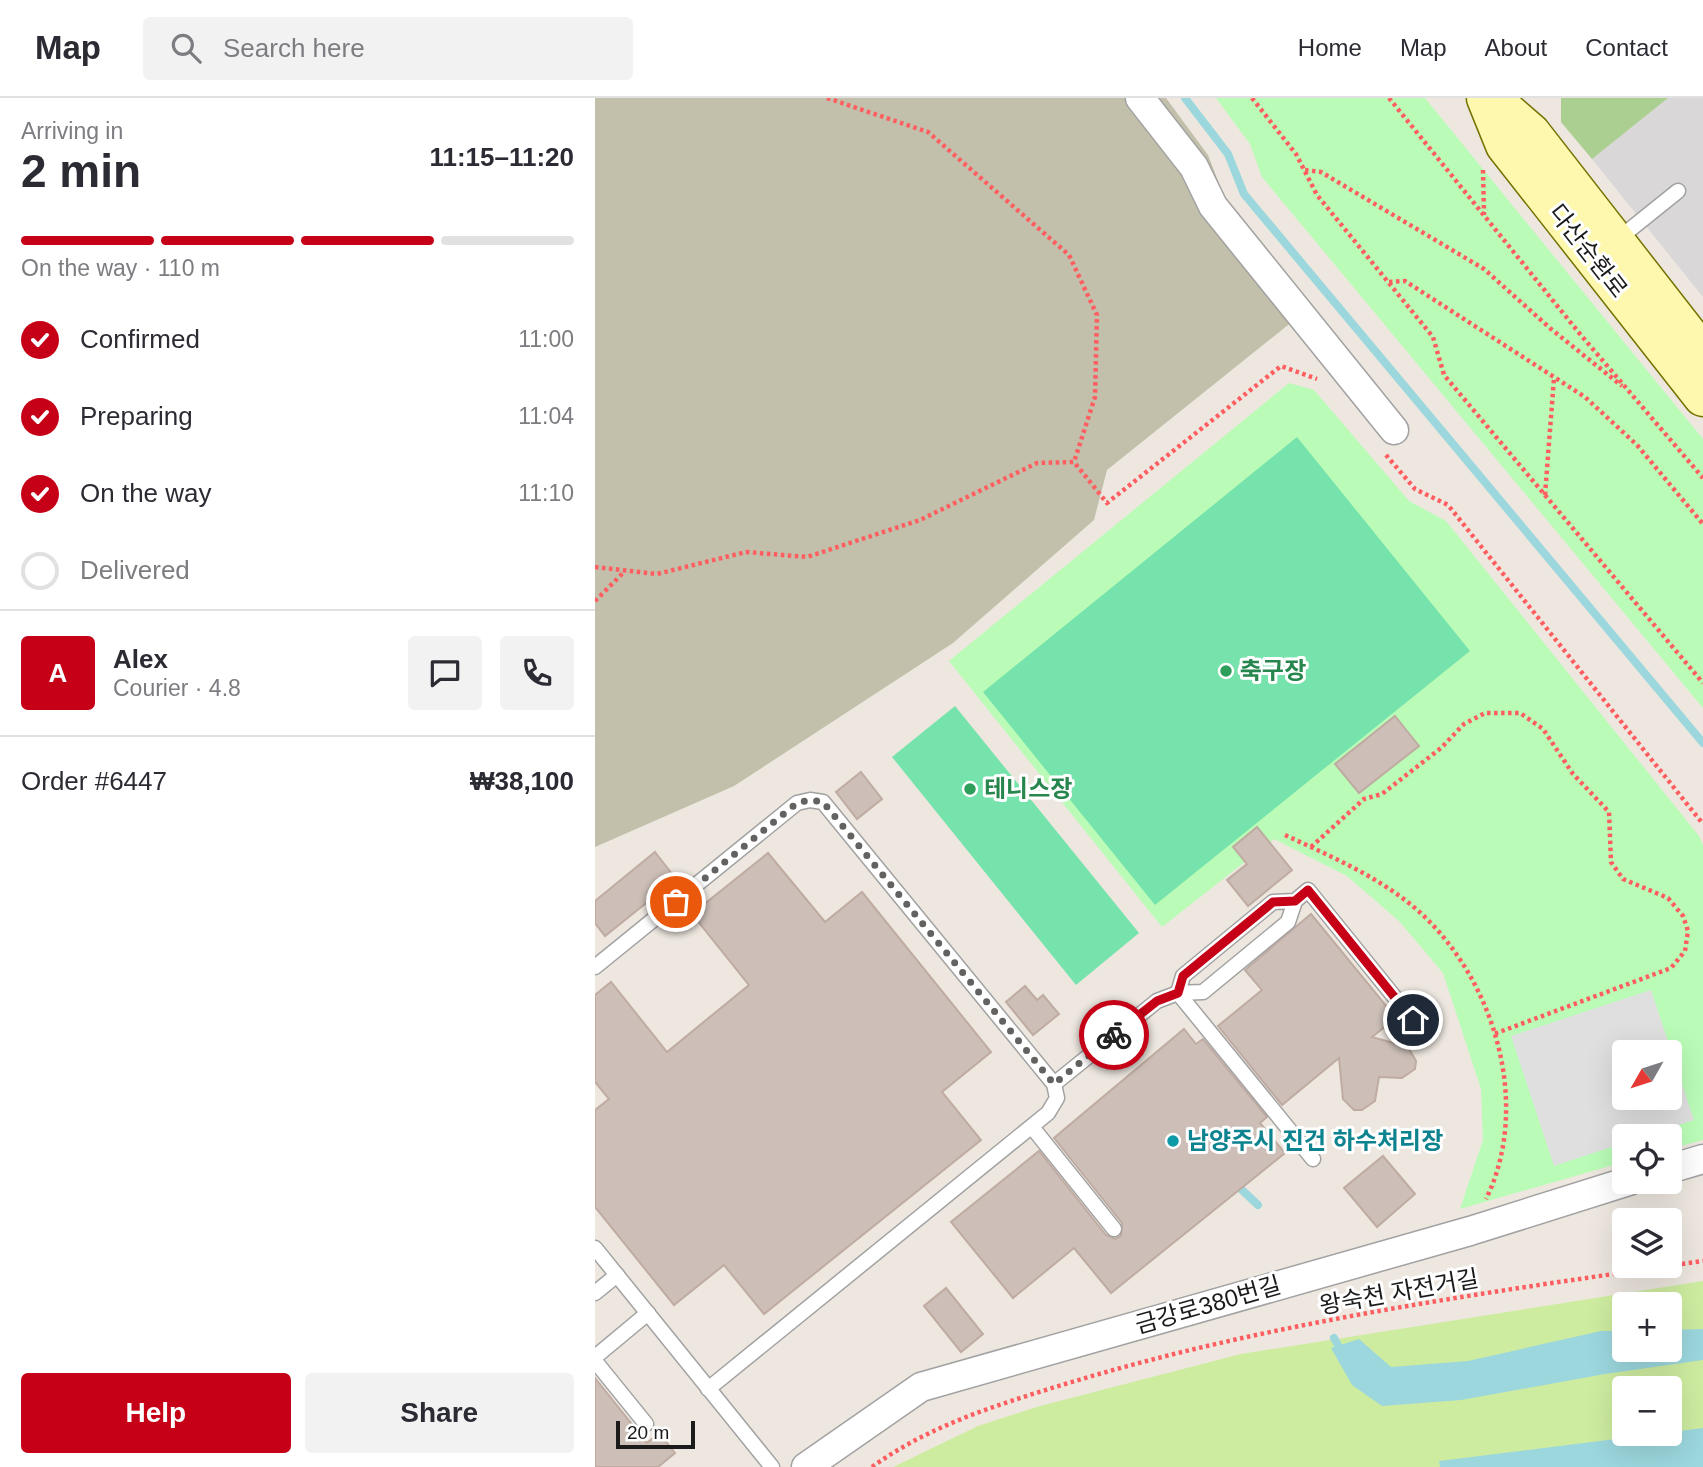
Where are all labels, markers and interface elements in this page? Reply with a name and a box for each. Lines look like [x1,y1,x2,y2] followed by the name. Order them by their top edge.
[143,17,633,80] search box
[35,29,101,66] text: Map
[167,29,205,67] icon: search
[223,33,365,63] text: Search here
[1298,34,1362,61] text: Home
[1400,34,1447,61] text: Map
[1485,34,1547,61] text: About
[1585,34,1668,61] text: Contact
[21,118,123,144] text: Arriving in
[429,142,574,172] text: 11:15–11:20
[21,145,141,197] text: 2 min
[1544,199,1633,303] street label: 다산순환로
[21,255,220,281] text: On the way · 110 m
[21,321,59,359] icon: check
[80,324,200,354] text: Confirmed
[518,326,574,352] text: 11:00
[21,398,59,436] icon: check
[80,401,193,431] text: Preparing
[518,403,574,429] text: 11:04
[21,475,59,513] icon: check
[80,478,212,508] text: On the way
[518,480,574,506] text: 11:10
[80,555,190,585] text: Delivered
[408,636,482,710] button: chat
[500,636,574,710] button: phone
[113,644,168,674] text: Alex
[1240,657,1306,684] place label: 축구장
[49,658,67,688] text: A
[1218,663,1234,679] marker: 축구장
[113,675,241,701] text: Courier · 4.8
[21,766,167,796] text: Order #6447
[470,766,574,796] text: ₩38,100
[984,775,1072,802] place label: 테니스장
[962,781,978,797] marker: 테니스장
[646,872,706,932] pin
[657,883,695,921] icon: bag
[1383,990,1443,1050] pin
[1079,1000,1149,1070] courier
[1394,1001,1432,1039] icon: home
[1095,1016,1133,1054] icon: bike
[1612,1040,1682,1110] north arrow
[1612,1040,1682,1446] map controls
[1612,1124,1682,1194] button: locate
[1187,1127,1443,1154] place label: 남양주시 진건 하수처리장
[1165,1133,1181,1149] marker: 남양주시 진건 하수처리장
[1612,1208,1682,1278] button: layers
[1317,1264,1481,1319] street label: 왕숙천 자전거길
[1132,1271,1284,1338] street label: 금강로380번길
[1612,1292,1682,1362] button: +
[21,1373,291,1453] button: Help
[305,1373,574,1453] button: Share
[1612,1376,1682,1446] button: −
[616,1418,695,1450] scale bar
[627,1422,669,1443] text: 20 m

